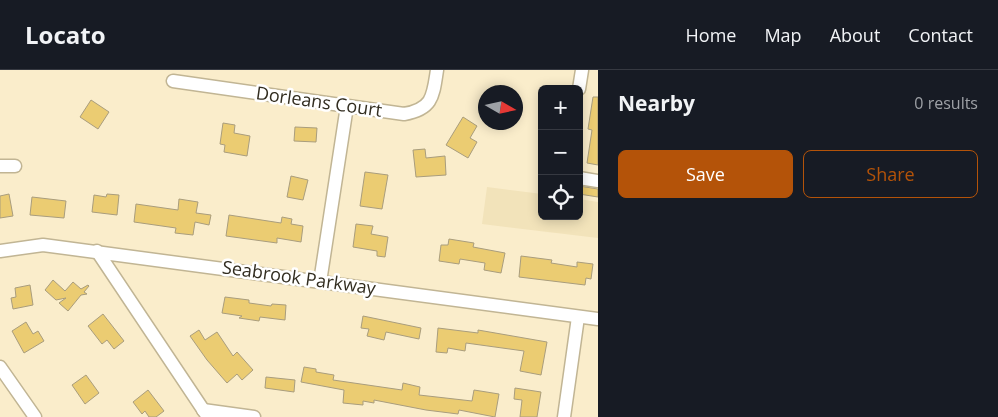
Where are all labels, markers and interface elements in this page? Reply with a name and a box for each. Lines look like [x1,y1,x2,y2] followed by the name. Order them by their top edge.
[25,18,106,51] text: Locato
[686,23,736,47] text: Home
[764,23,802,47] text: Map
[830,23,880,47] text: About
[908,23,973,47] text: Contact
[255,80,384,122] street label: Dorleans Court
[478,85,523,130] north arrow
[538,85,583,220] map controls
[538,85,583,130] button: +
[618,89,695,117] text: Nearby
[914,92,978,114] text: 0 results
[538,130,583,175] button: −
[618,150,793,198] button: Save
[803,150,978,198] button: Share
[538,175,583,220] button: locate
[221,254,378,300] street label: Seabrook Parkway

